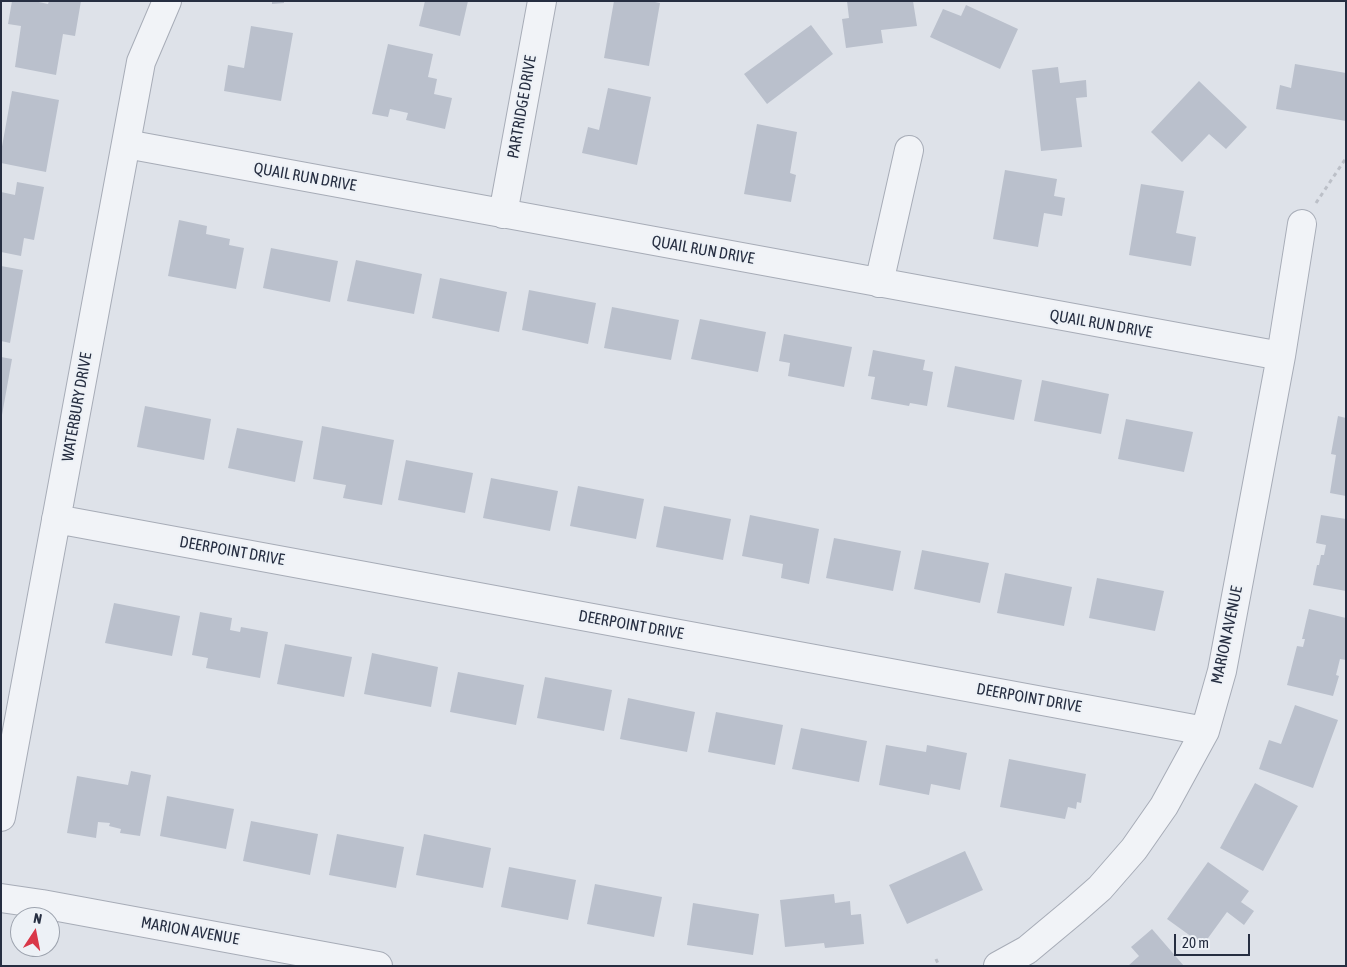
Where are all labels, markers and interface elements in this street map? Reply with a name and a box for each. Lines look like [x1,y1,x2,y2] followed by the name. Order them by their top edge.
[503,54,541,160] street label: PARTRIDGE DRIVE
[252,159,358,195] street label: QUAIL RUN DRIVE
[650,232,756,268] street label: QUAIL RUN DRIVE
[1048,306,1154,342] street label: QUAIL RUN DRIVE
[58,351,96,463] street label: WATERBURY DRIVE
[178,532,286,570] street label: DEERPOINT DRIVE
[1207,584,1247,686] street label: MARION AVENUE
[577,606,685,644] street label: DEERPOINT DRIVE
[975,679,1083,717] street label: DEERPOINT DRIVE
[10,907,60,957] north arrow
[32,910,43,927] text: N
[139,913,241,949] street label: MARION AVENUE
[1177,924,1253,956] scale bar
[1182,934,1209,951] text: 20 m

